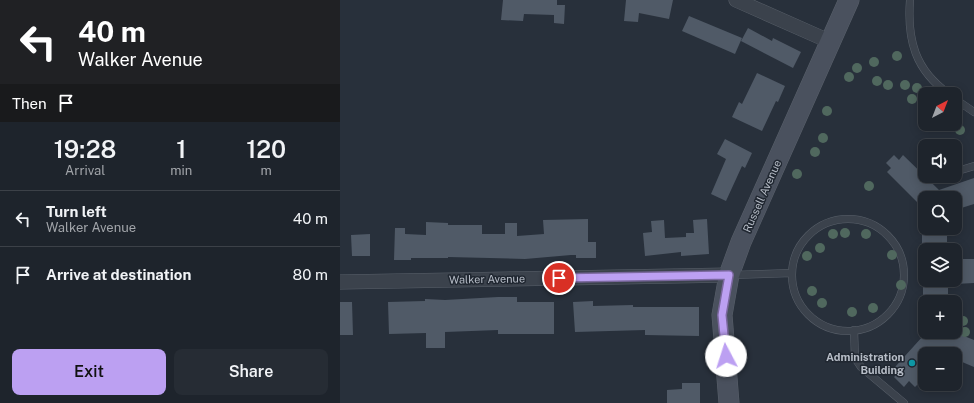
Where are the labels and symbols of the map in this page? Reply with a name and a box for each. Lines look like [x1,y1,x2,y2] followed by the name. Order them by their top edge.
[918,87,962,131] north arrow
[741,158,783,234] street label: Russell Avenue
[542,261,576,295] pin
[449,272,525,286] street label: Walker Avenue
[705,335,747,377] position arrow
[826,351,904,376] place label: Administration Building
[907,358,917,368] marker: Administration Building

